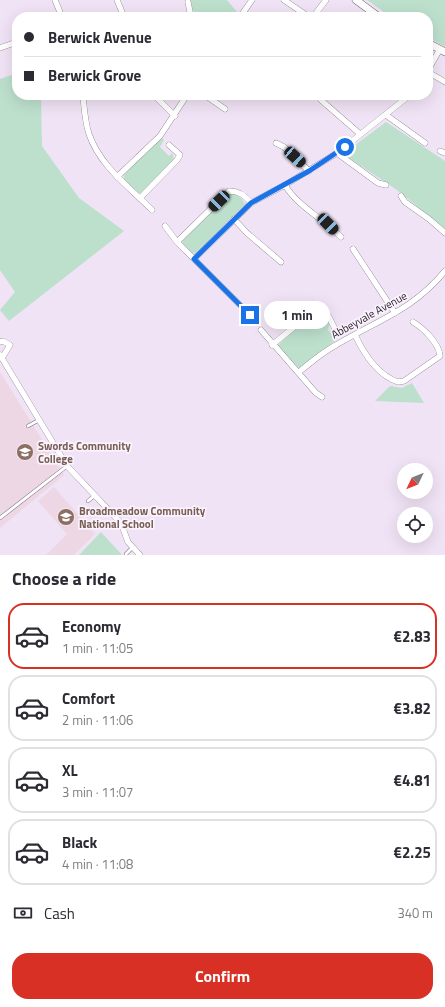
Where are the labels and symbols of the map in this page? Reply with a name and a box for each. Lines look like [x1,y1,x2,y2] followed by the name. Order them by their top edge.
[336,138,354,156] route start
[282,145,308,169] car
[206,188,232,214] car
[315,211,341,237] car
[328,287,410,342] street label: Abbeyvale Avenue
[264,301,330,329] callout: 1 min
[241,306,259,324] route end
[38,438,131,467] place label: Swords Community College
[15,442,35,462] school or university icon: Swords Community College
[397,463,433,499] north arrow
[79,503,206,532] place label: Broadmeadow Community National School
[56,507,76,527] school or university icon: Broadmeadow Community National School

